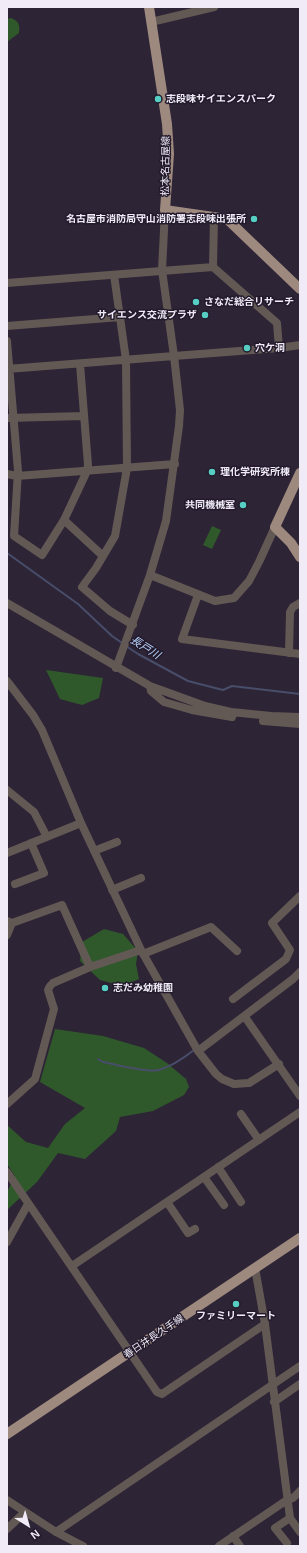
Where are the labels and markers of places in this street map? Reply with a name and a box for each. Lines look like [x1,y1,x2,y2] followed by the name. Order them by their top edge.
[166,93,276,105] place label: 志段味サイエンスパーク
[153,94,163,104] marker: 志段味サイエンスパーク
[66,213,246,225] place label: 名古屋市消防局守山消防署志段味出張所
[249,214,259,224] marker: 名古屋市消防局守山消防署志段味出張所
[204,296,294,308] place label: さなだ総合リサーチ
[191,297,201,307] marker: さなだ総合リサーチ
[97,309,197,321] place label: サイエンス交流プラザ
[200,310,210,320] marker: サイエンス交流プラザ
[255,342,285,354] place label: 穴ケ洞
[242,343,252,353] marker: 穴ケ洞
[220,466,290,478] place label: 理化学研究所棟
[207,467,217,477] marker: 理化学研究所棟
[185,499,235,511] place label: 共同機械室
[238,500,248,510] marker: 共同機械室
[113,982,173,994] place label: 志だみ幼稚園
[100,983,110,993] marker: 志だみ幼稚園
[231,1299,241,1309] marker: ファミリーマート
[196,1310,276,1322] place label: ファミリーマート

